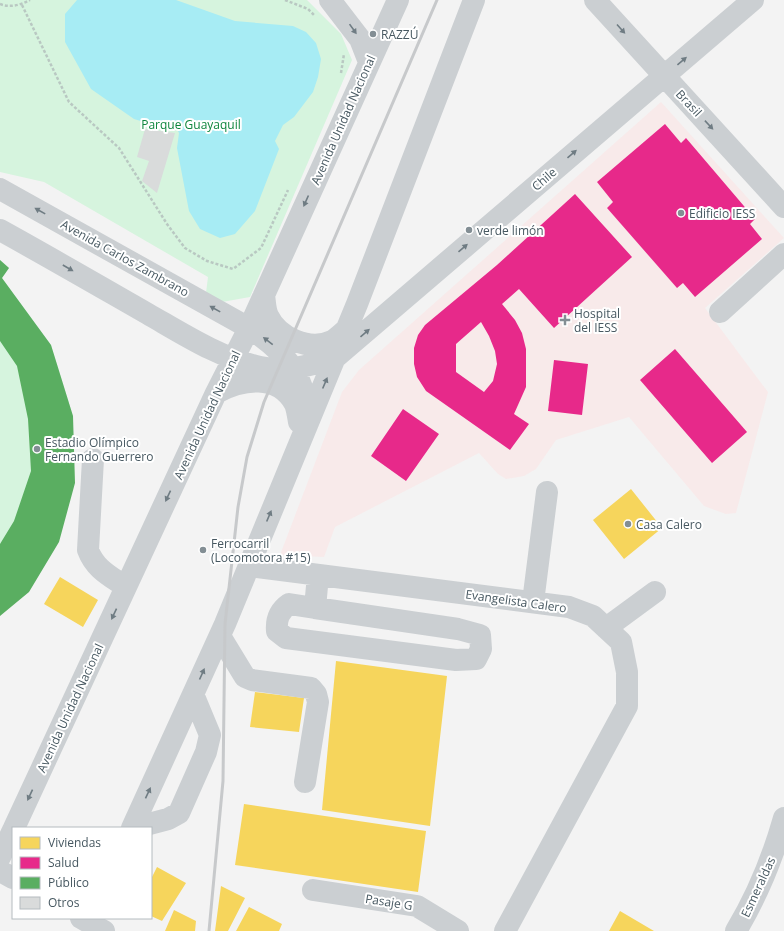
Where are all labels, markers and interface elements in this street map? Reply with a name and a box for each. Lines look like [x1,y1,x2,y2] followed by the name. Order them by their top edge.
[349,24,357,34] one-way arrow
[616,24,626,34] one-way arrow
[381,26,418,43] place label: RAZZÚ
[368,29,378,39] marker: RAZZÚ
[307,53,379,187] street label: Avenida Unidad Nacional
[676,56,687,65] one-way arrow
[672,86,706,120] street label: Brasil
[141,116,241,133] park label: Parque Guayaquil
[704,120,713,130] one-way arrow
[567,150,578,159] one-way arrow
[528,163,560,195] street label: Chile
[303,196,309,207] one-way arrow
[689,205,755,222] place label: Edificio IESS
[34,208,46,215] one-way arrow
[676,208,686,218] marker: Edificio IESS
[58,216,192,300] street label: Avenida Carlos Zambrano
[477,222,544,239] place label: verde limón
[464,225,474,235] marker: verde limón
[458,244,469,253] one-way arrow
[62,265,74,272] one-way arrow
[209,305,221,312] one-way arrow
[574,305,620,336] place label: Hospital del IESS
[559,314,571,326] marker: Hospital del IESS
[359,328,370,337] one-way arrow
[263,337,274,345] one-way arrow
[170,348,244,482] street label: Avenida Unidad Nacional
[322,377,328,389] one-way arrow
[45,434,153,465] place label: Estadio Olímpico Fernando Guerrero
[32,444,42,454] marker: Estadio Olímpico Fernando Guerrero
[165,491,171,502] one-way arrow
[267,510,273,522] one-way arrow
[636,516,702,533] place label: Casa Calero
[623,519,633,529] marker: Casa Calero
[211,535,311,566] place label: Ferrocarril (Locomotora #15)
[198,545,208,555] marker: Ferrocarril (Locomotora #15)
[464,585,568,617] street label: Evangelista Calero
[110,609,116,621] one-way arrow
[33,641,107,775] street label: Avenida Unidad Nacional
[199,669,205,680] one-way arrow
[145,787,151,798] one-way arrow
[27,789,33,800] one-way arrow
[12,827,152,919] legend
[48,834,101,851] text: Viviendas
[48,854,79,871] text: Salud
[737,854,779,920] street label: Esmeraldas
[48,874,89,891] text: Público
[364,890,414,914] street label: Pasaje G
[48,894,80,911] text: Otros

